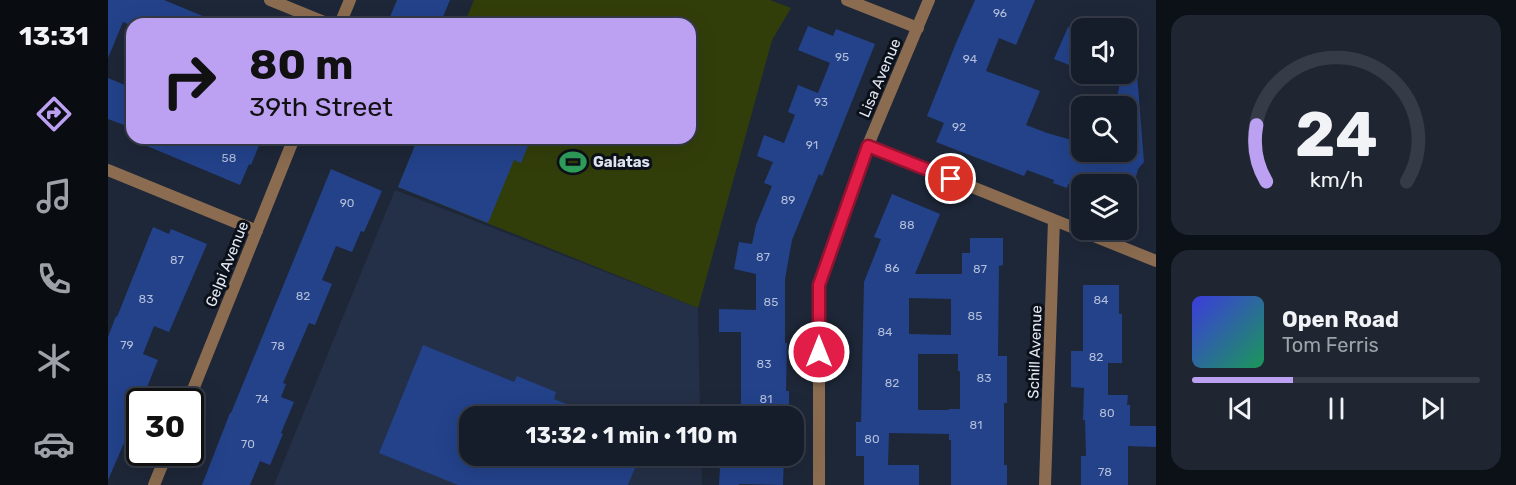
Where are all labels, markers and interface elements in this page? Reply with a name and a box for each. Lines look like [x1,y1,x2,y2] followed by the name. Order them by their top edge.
[993,6,1007,20] house number: 96
[1071,18,1137,240] map controls
[1071,18,1137,84] button: sound
[19,20,89,52] text: 13:31
[855,36,905,120] street label: Lisa Avenue
[249,40,353,90] text: 80 m
[150,42,228,120] icon: right
[835,50,849,64] house number: 95
[963,52,978,66] house number: 94
[249,91,393,123] text: 39th Street
[33,93,75,135] icon: directions
[814,95,828,109] house number: 93
[1071,96,1137,162] button: search
[1295,98,1377,172] text: 24
[952,120,966,134] house number: 92
[806,138,818,152] house number: 91
[558,147,588,177] sports icon: Galatas
[222,151,236,165] house number: 58
[593,153,650,171] place label: Galatas
[925,153,976,204] pin
[934,162,967,195] icon: arrive
[1309,167,1363,192] text: km/h
[1071,174,1137,240] button: layers
[33,175,75,217] icon: music
[781,193,795,207] house number: 89
[340,196,354,210] house number: 90
[899,218,915,232] house number: 88
[202,219,252,309] street label: Gelpi Avenue
[756,250,770,264] house number: 87
[170,253,184,267] house number: 87
[33,258,75,300] icon: phone
[885,261,899,275] house number: 86
[973,262,987,276] house number: 87
[296,289,310,303] house number: 82
[139,292,153,306] house number: 83
[1093,293,1109,307] house number: 84
[764,295,778,309] house number: 85
[1024,305,1046,399] street label: Schill Avenue
[1282,306,1399,333] text: Open Road
[968,309,982,323] house number: 85
[787,320,851,384] position arrow
[877,325,893,339] house number: 84
[1282,333,1379,357] text: Tom Ferris
[120,338,134,352] house number: 79
[271,339,285,353] house number: 78
[33,340,75,382] icon: climate
[1089,350,1103,364] house number: 82
[757,357,771,371] house number: 83
[977,371,991,385] house number: 83
[885,376,899,390] house number: 82
[126,388,204,466] speed limit sign: 30
[255,392,269,406] house number: 74
[760,392,772,406] house number: 81
[1224,392,1257,425] icon: previous
[1320,392,1353,425] icon: pause
[1416,392,1449,425] icon: next
[1099,406,1115,420] house number: 80
[970,418,982,432] house number: 81
[526,422,737,449] text: 13:32 · 1 min · 110 m
[33,423,75,465] icon: car
[864,432,880,446] house number: 80
[241,437,255,451] house number: 70
[1098,465,1112,479] house number: 78

